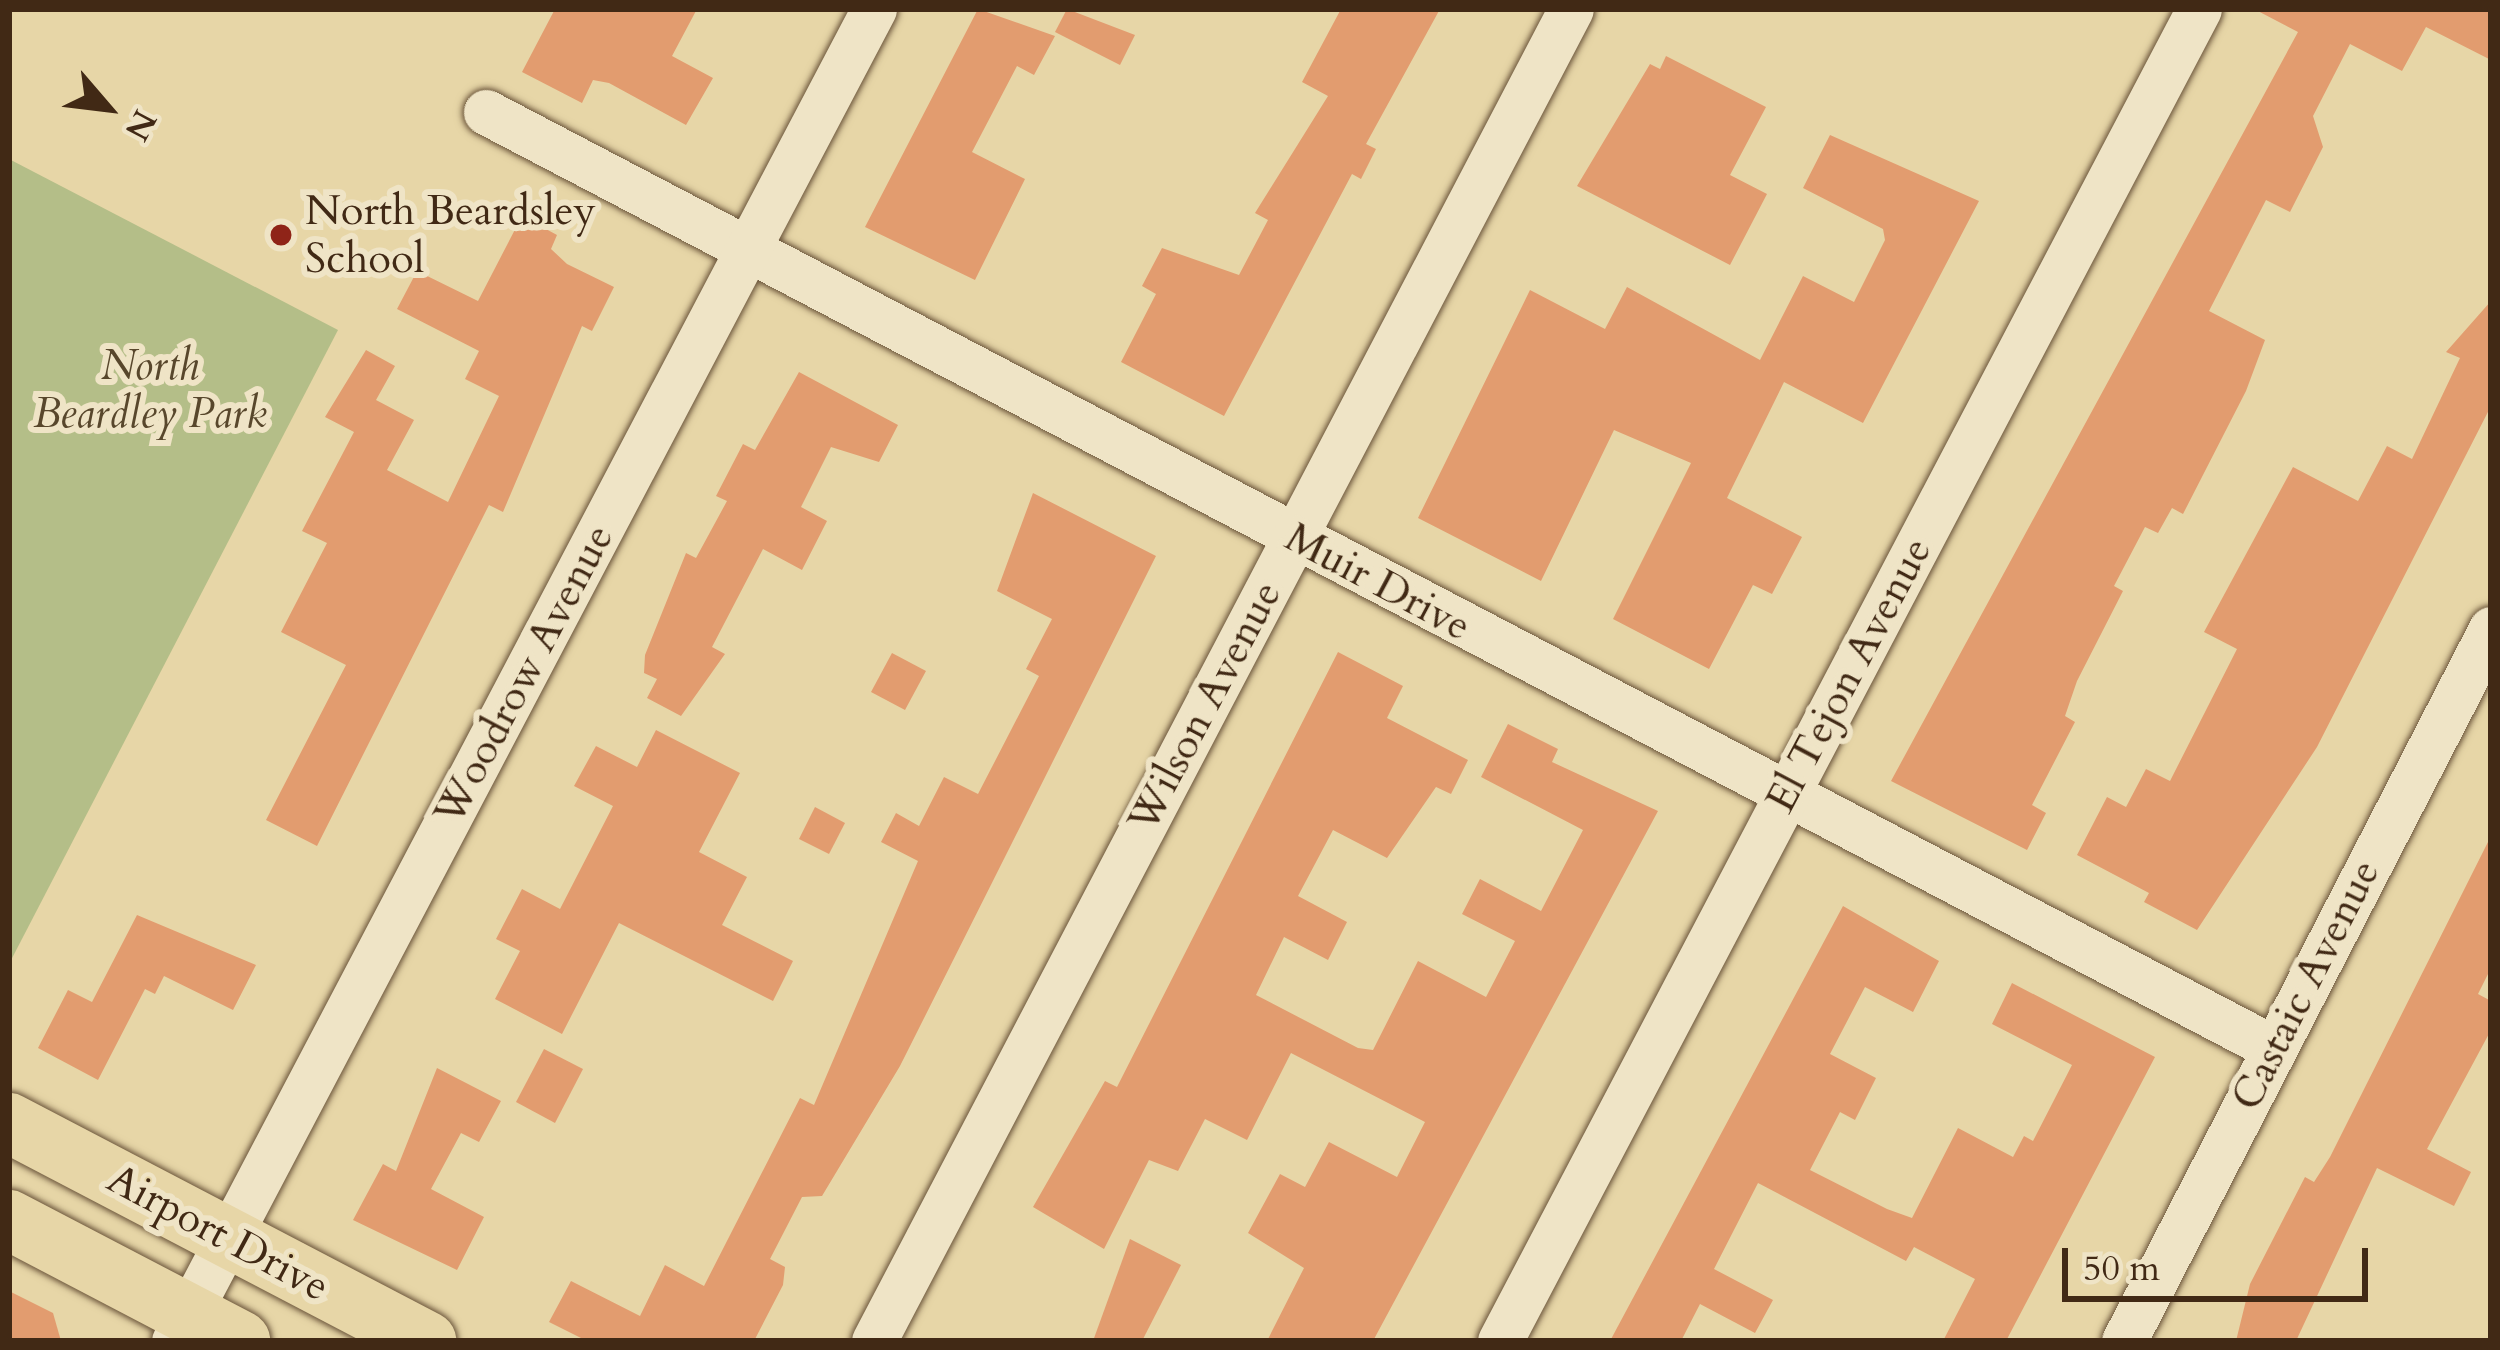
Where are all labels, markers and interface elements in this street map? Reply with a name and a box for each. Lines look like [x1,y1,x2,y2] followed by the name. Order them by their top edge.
[48,48,168,168] north arrow
[114,102,167,148] text: N
[305,186,596,284] place label: North Beardsley School
[268,222,294,248] marker: North Beardsley School
[33,341,267,440] park label: North Beardley Park
[1277,512,1479,652] street label: Muir Drive
[424,516,624,834] street label: Woodrow Avenue
[1755,529,1943,821] street label: El Tejon Avenue
[1118,573,1292,841] street label: Wilson Avenue
[2221,851,2391,1119] street label: Castaic Avenue
[99,1154,337,1312] street label: Airport Drive
[2068,1224,2374,1298] scale bar
[2083,1244,2160,1293] text: 50 m

